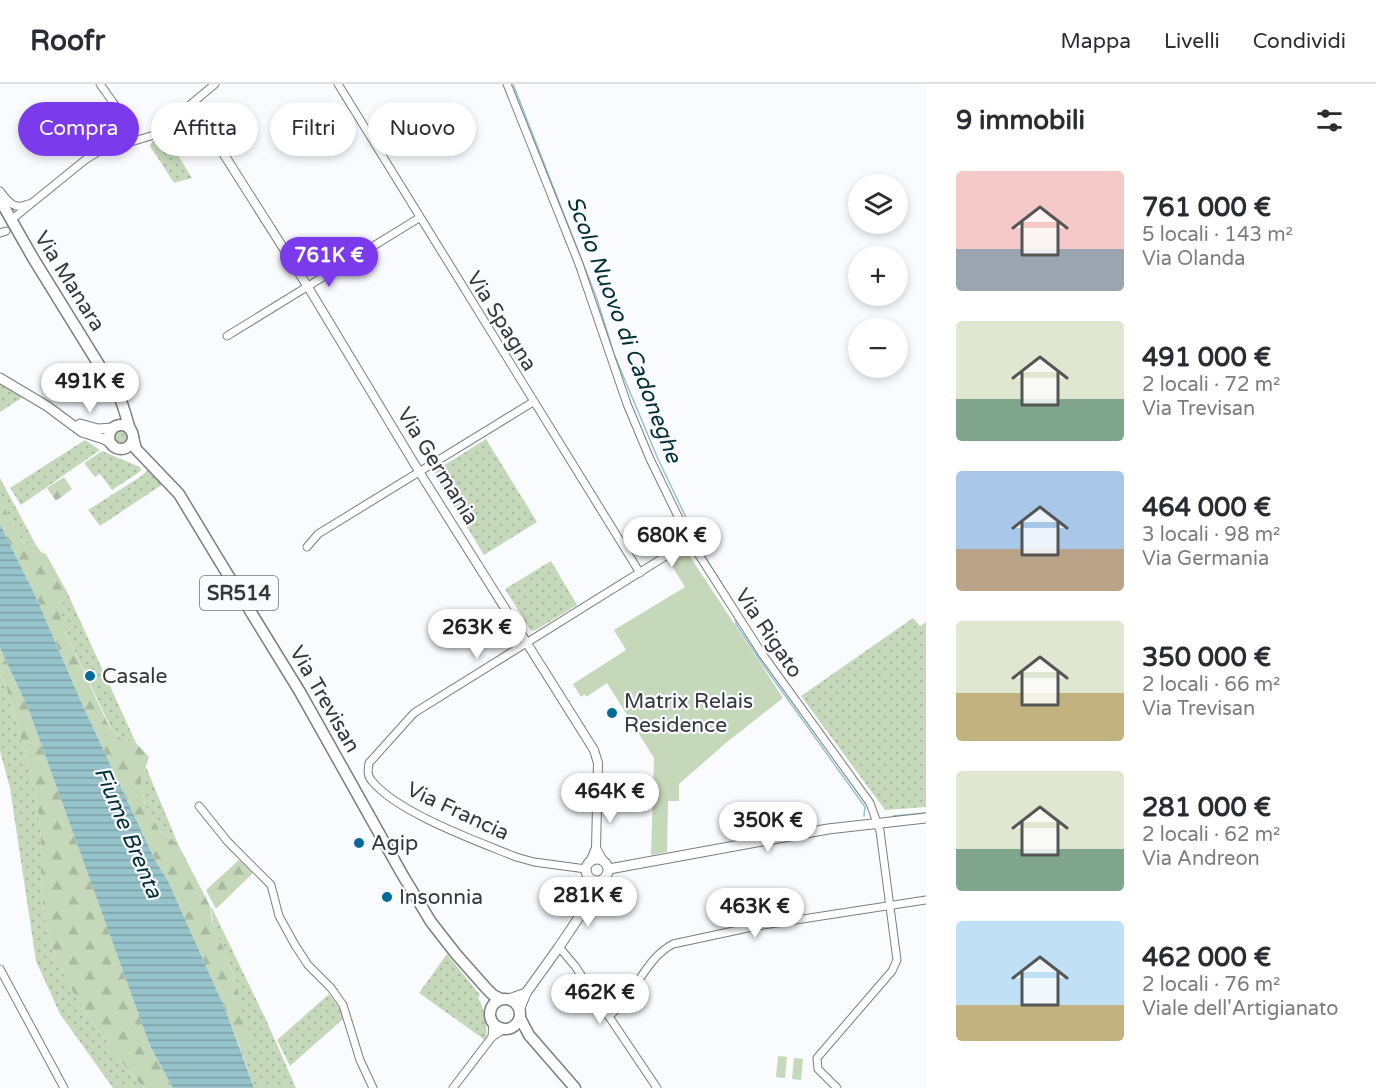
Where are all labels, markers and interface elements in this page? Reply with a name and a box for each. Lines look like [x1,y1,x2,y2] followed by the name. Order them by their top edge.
[30,24,105,58] text: Roofr
[1061,29,1131,54] text: Mappa
[1164,29,1220,54] text: Livelli
[1253,29,1346,54] text: Condividi
[18,102,139,156] chip: Compra
[151,102,258,156] chip: Affitta
[270,102,356,156] chip: Filtri
[368,102,476,156] chip: Nuovo
[1313,104,1346,137] icon: filters
[956,105,1085,136] text: 9 immobili
[848,174,908,378] map controls
[848,174,908,234] button: layers
[561,192,688,468] water label: Scolo Nuovo di Cadoneghe
[1142,192,1271,223] text: 761 000 €
[1004,195,1076,267] icon: home
[1142,223,1293,247] text: 5 locali · 143 m²
[29,227,110,336] street label: Via Manara
[280,237,378,288] pin: 761K €
[294,244,364,268] text: 761K €
[848,246,908,306] button: +
[1142,247,1245,271] text: Via Olanda
[461,267,542,376] street label: Via Spagna
[848,318,908,378] button: −
[1142,342,1271,373] text: 491 000 €
[1004,345,1076,417] icon: home
[41,363,139,414] pin: 491K €
[55,370,125,394] text: 491K €
[1142,373,1280,397] text: 2 locali · 72 m²
[1142,397,1255,421] text: Via Trevisan
[392,403,484,530] street label: Via Germania
[1142,492,1271,523] text: 464 000 €
[1004,495,1076,567] icon: home
[623,517,721,568] pin: 680K €
[1142,523,1280,547] text: 3 locali · 98 m²
[637,524,707,548] text: 680K €
[1142,547,1269,571] text: Via Germania
[200,576,278,610] road number: SR514
[730,584,808,683] street label: Via Rigato
[428,609,526,660] pin: 263K €
[442,616,512,640] text: 263K €
[284,641,365,757] street label: Via Trevisan
[1142,642,1271,673] text: 350 000 €
[1004,645,1076,717] icon: home
[102,664,168,689] place label: Casale
[83,669,97,683] marker: Casale
[1142,673,1280,697] text: 2 locali · 66 m²
[624,689,753,738] place label: Matrix Relais Residence
[1142,697,1255,721] text: Via Trevisan
[605,706,619,720] marker: Matrix Relais Residence
[89,763,168,902] water label: Fiume Brenta
[561,773,659,824] pin: 464K €
[403,777,513,846] street label: Via Francia
[575,780,645,804] text: 464K €
[1142,792,1271,823] text: 281 000 €
[1004,795,1076,867] icon: home
[719,802,817,853] pin: 350K €
[733,809,803,833] text: 350K €
[1142,823,1280,847] text: 2 locali · 62 m²
[371,831,418,856] place label: Agip
[352,836,366,850] marker: Agip
[1142,847,1260,871] text: Via Andreon
[539,877,637,928] pin: 281K €
[553,884,623,908] text: 281K €
[399,885,483,910] place label: Insonnia
[706,888,804,939] pin: 463K €
[380,890,394,904] marker: Insonnia
[720,895,790,919] text: 463K €
[1142,942,1271,973] text: 462 000 €
[1004,945,1076,1017] icon: home
[1142,973,1280,997] text: 2 locali · 76 m²
[551,974,649,1025] pin: 462K €
[565,981,635,1005] text: 462K €
[1142,997,1339,1021] text: Viale dell'Artigianato

